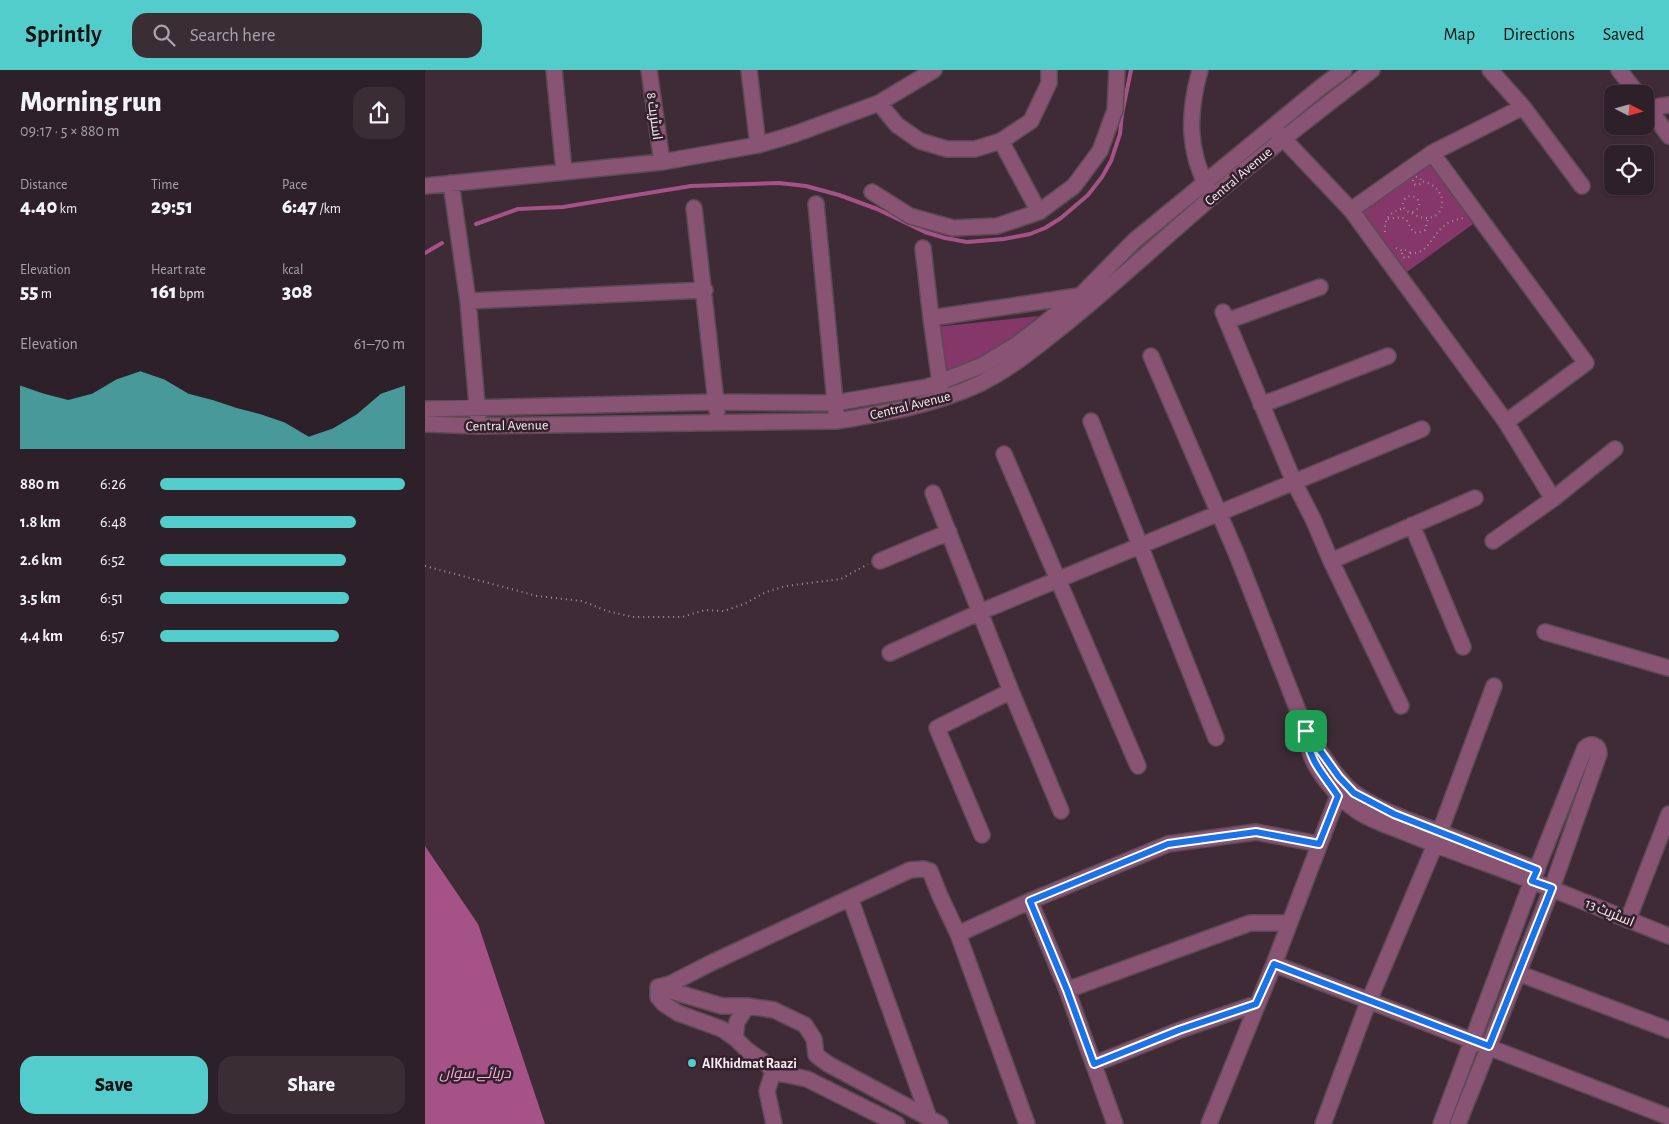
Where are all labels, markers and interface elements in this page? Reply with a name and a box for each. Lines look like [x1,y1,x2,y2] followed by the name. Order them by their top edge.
[132,13,482,58] search box
[150,21,178,49] icon: search
[25,23,102,47] text: Sprintly
[190,26,276,45] text: Search here
[1444,26,1475,44] text: Map
[1503,26,1575,44] text: Directions
[1603,26,1644,44] text: Saved
[1604,85,1654,135] north arrow
[1604,85,1654,195] map controls
[353,87,405,139] button: share
[20,89,162,117] text: Morning run
[644,91,664,141] street label: اسٹریٹ 8
[20,123,119,139] text: 09:17 · 5 × 880 m
[1203,145,1275,209] street label: Central Avenue
[1604,145,1654,195] button: locate
[20,178,67,192] text: Distance
[151,178,179,192] text: Time
[282,178,307,192] text: Pace
[20,196,57,217] text: 4.40
[151,196,193,217] text: 29:51
[282,196,317,217] text: 6:47
[57,202,77,216] text: km
[317,202,341,216] text: /km
[20,263,71,277] text: Elevation
[151,263,206,277] text: Heart rate
[282,263,303,277] text: kcal
[20,281,38,302] text: 55
[151,281,177,302] text: 161
[282,281,313,302] text: 308
[38,287,52,301] text: m
[177,287,204,301] text: bpm
[20,336,78,352] text: Elevation
[354,336,405,352] text: 61–70 m
[868,389,952,423] street label: Central Avenue
[466,418,548,434] street label: Central Avenue
[20,476,59,492] text: 880 m
[100,476,126,492] text: 6:26
[20,514,61,530] text: 1.8 km
[100,514,126,530] text: 6:48
[20,552,62,568] text: 2.6 km
[100,552,125,568] text: 6:52
[20,590,61,606] text: 3.5 km
[100,590,123,606] text: 6:51
[20,628,63,644] text: 4.4 km
[100,628,125,644] text: 6:57
[1285,710,1327,752] pin
[1292,717,1320,745] icon: arrive
[1583,896,1636,929] street label: اسٹریٹ 13
[20,1056,208,1114] button: Save
[218,1056,405,1114] button: Share
[686,1057,698,1069] marker: AlKhidmat Raazi
[702,1057,797,1071] place label: AlKhidmat Raazi
[439,1066,512,1082] water label: دریائے سواں

